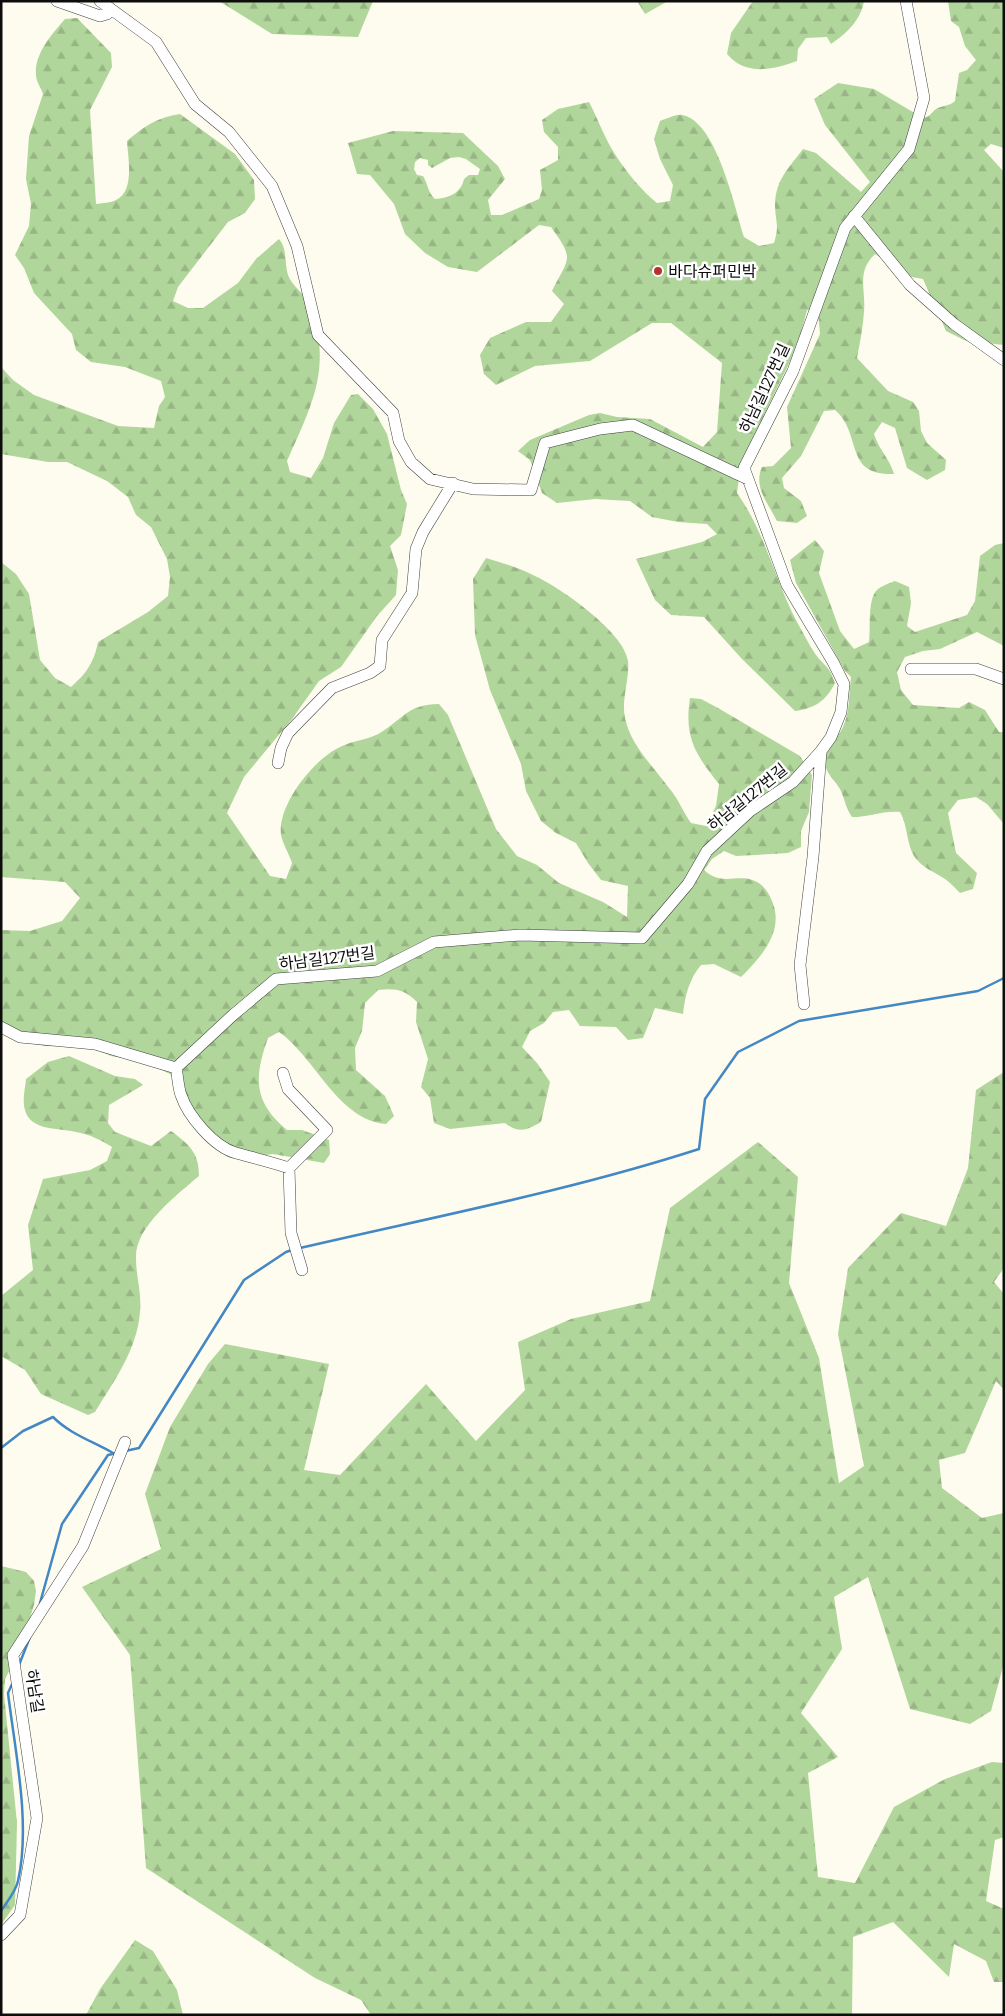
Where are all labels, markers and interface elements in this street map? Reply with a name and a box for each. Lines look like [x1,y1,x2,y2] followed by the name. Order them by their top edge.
[668,262,757,281] place label: 바다슈퍼민박
[652,265,664,277] marker: 바다슈퍼민박
[735,340,793,436] street label: 하남길127번길
[704,760,791,835] street label: 하남길127번길
[278,943,376,974] street label: 하남길127번길
[22,1668,47,1714] street label: 하남길

